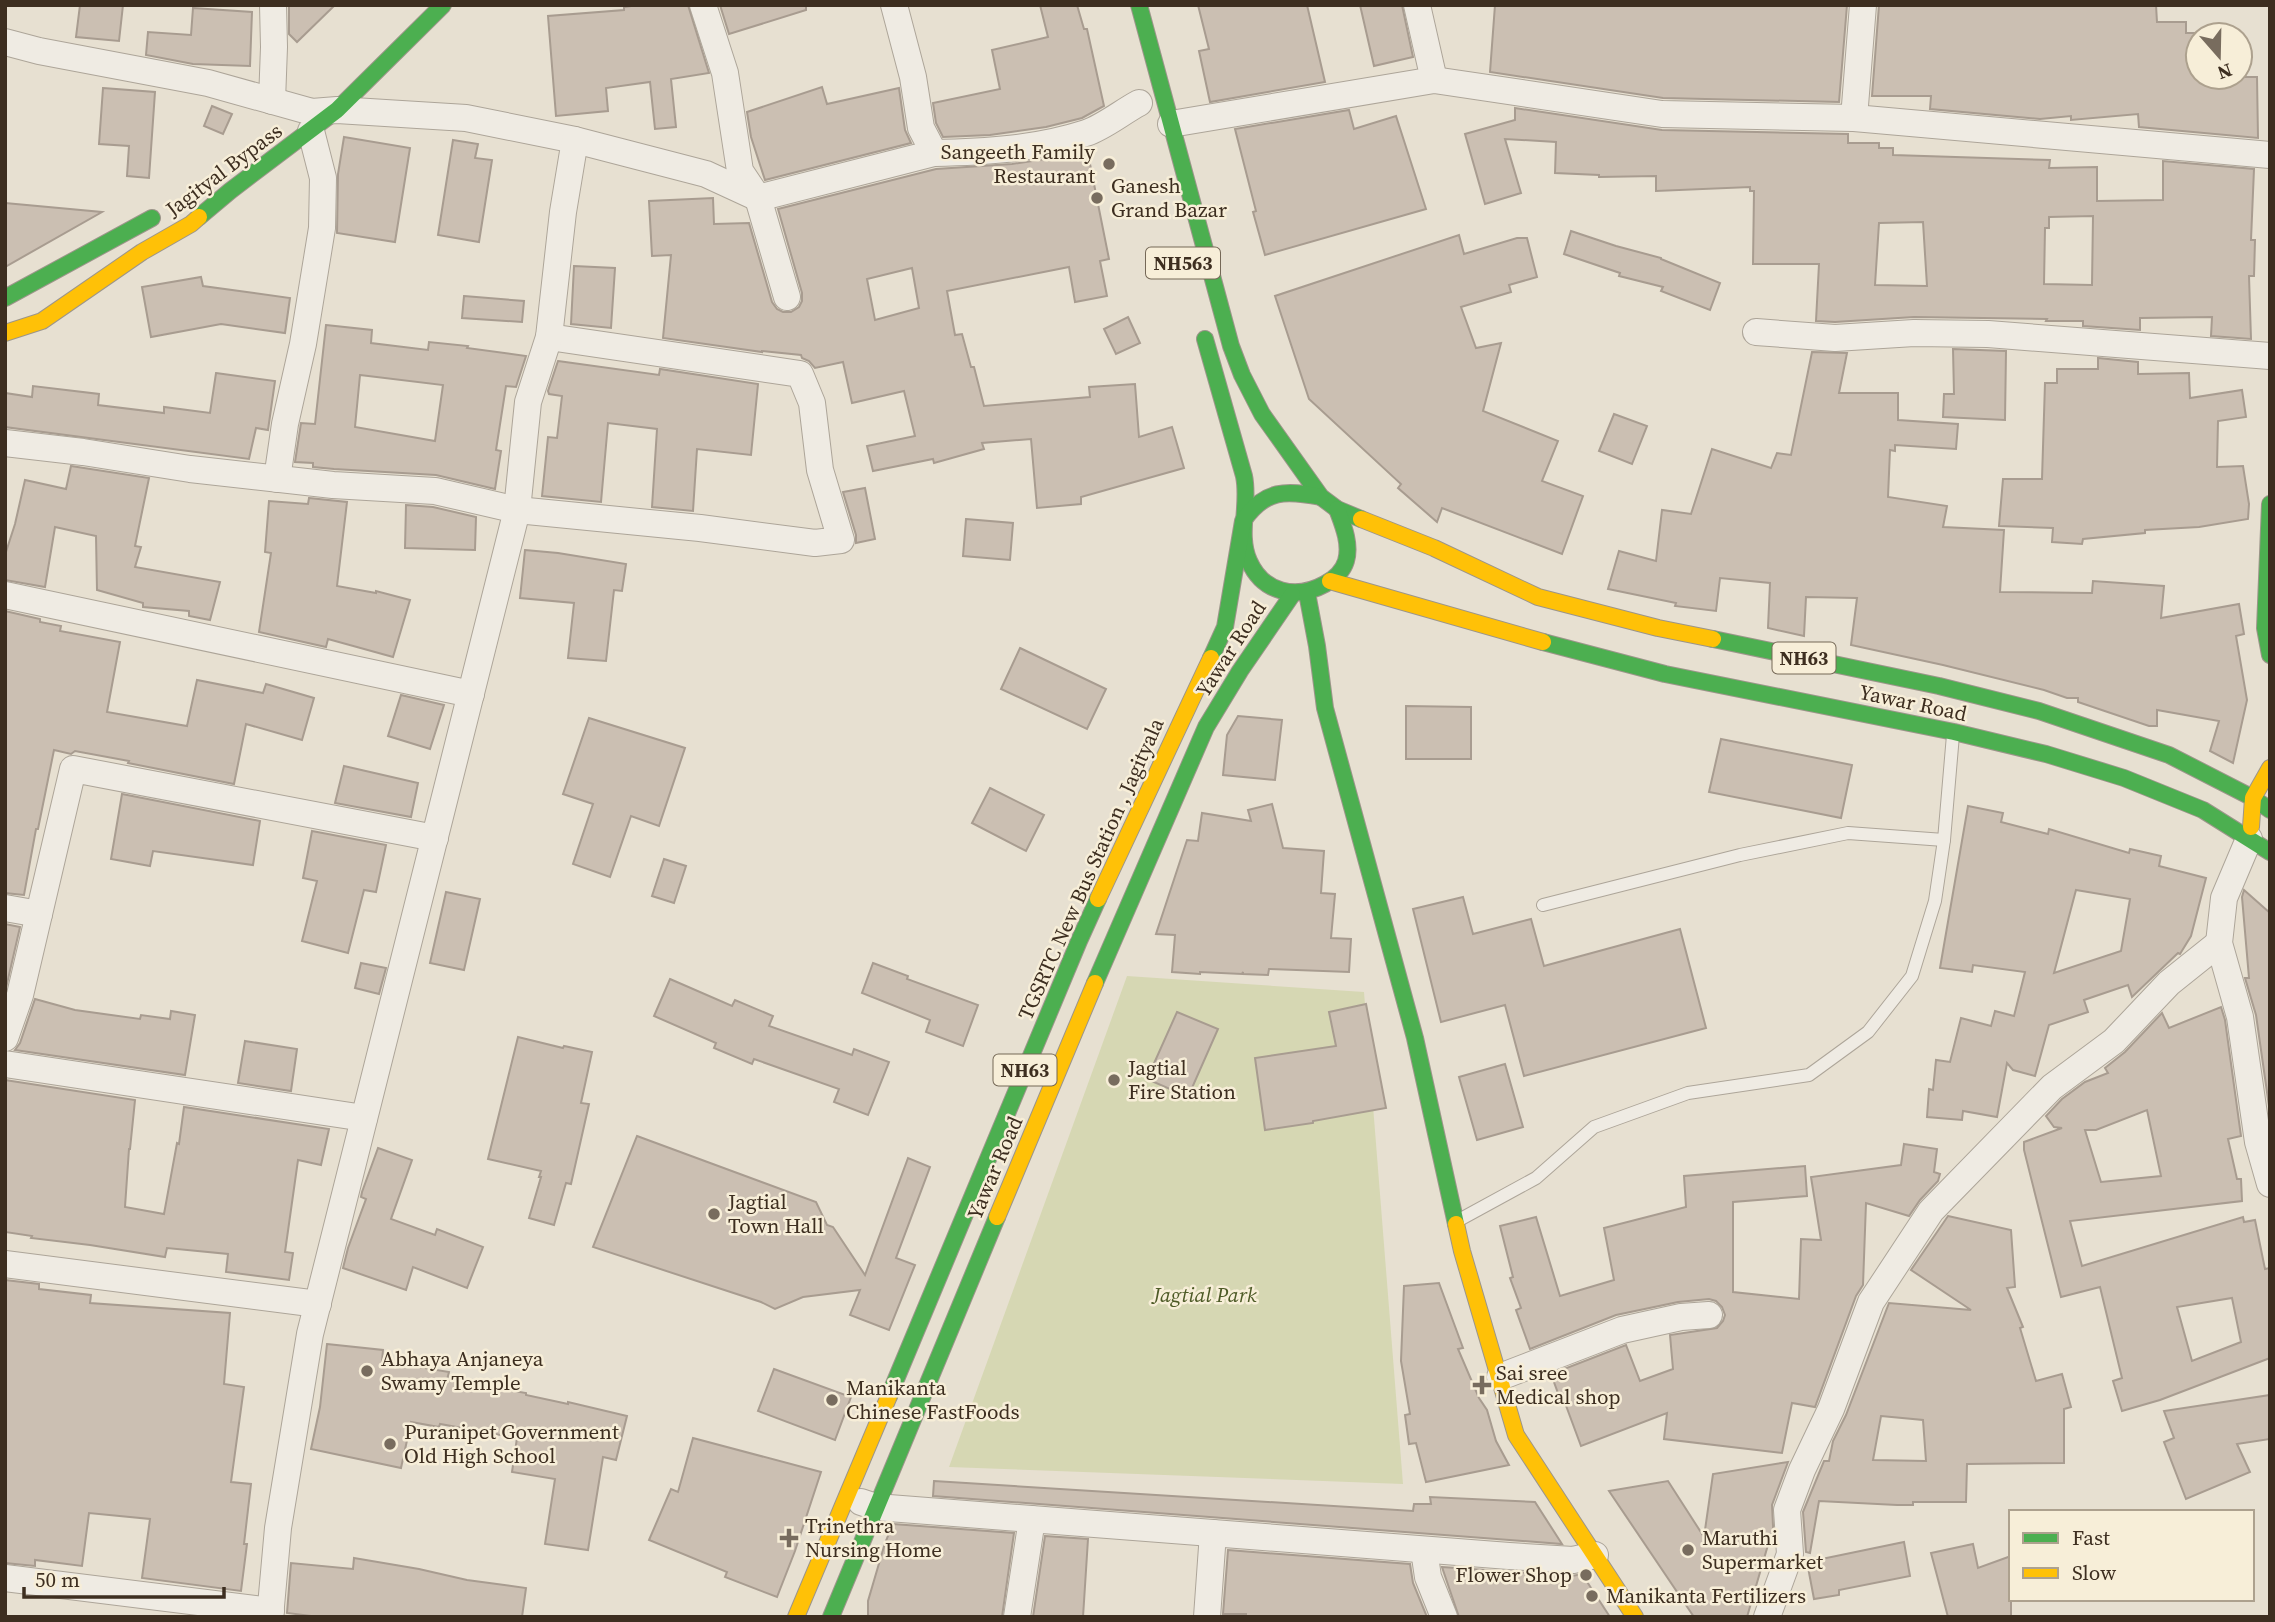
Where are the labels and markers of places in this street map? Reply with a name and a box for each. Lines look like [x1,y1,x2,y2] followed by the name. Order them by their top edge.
[941,137,1095,190] place label: Sangeeth Family Restaurant
[1101,156,1117,172] marker: Sangeeth Family Restaurant
[1111,171,1227,224] place label: Ganesh Grand Bazar
[1089,190,1105,206] marker: Ganesh Grand Bazar
[1127,1053,1236,1106] place label: Jagtial Fire Station
[1106,1072,1122,1088] marker: Jagtial Fire Station
[727,1187,824,1240] place label: Jagtial Town Hall
[706,1206,722,1222] marker: Jagtial Town Hall
[381,1344,544,1397] place label: Abhaya Anjaneya Swamy Temple
[1496,1358,1621,1411] place label: Sai sree Medical shop
[359,1363,375,1379] marker: Abhaya Anjaneya Swamy Temple
[846,1373,1020,1426] place label: Manikanta Chinese FastFoods
[1474,1377,1490,1393] marker: Sai sree Medical shop
[824,1392,840,1408] marker: Manikanta Chinese FastFoods
[404,1417,619,1470] place label: Puranipet Government Old High School
[382,1436,398,1452] marker: Puranipet Government Old High School
[805,1511,942,1564] place label: Trinethra Nursing Home
[1702,1523,1823,1576] place label: Maruthi Supermarket
[779,1528,799,1548] marker: Trinethra Nursing Home
[1680,1542,1696,1558] marker: Maruthi Supermarket
[1455,1560,1572,1589] place label: Flower Shop
[1578,1567,1594,1583] marker: Flower Shop
[1606,1581,1806,1610] place label: Manikanta Fertilizers
[1584,1588,1600,1604] marker: Manikanta Fertilizers

